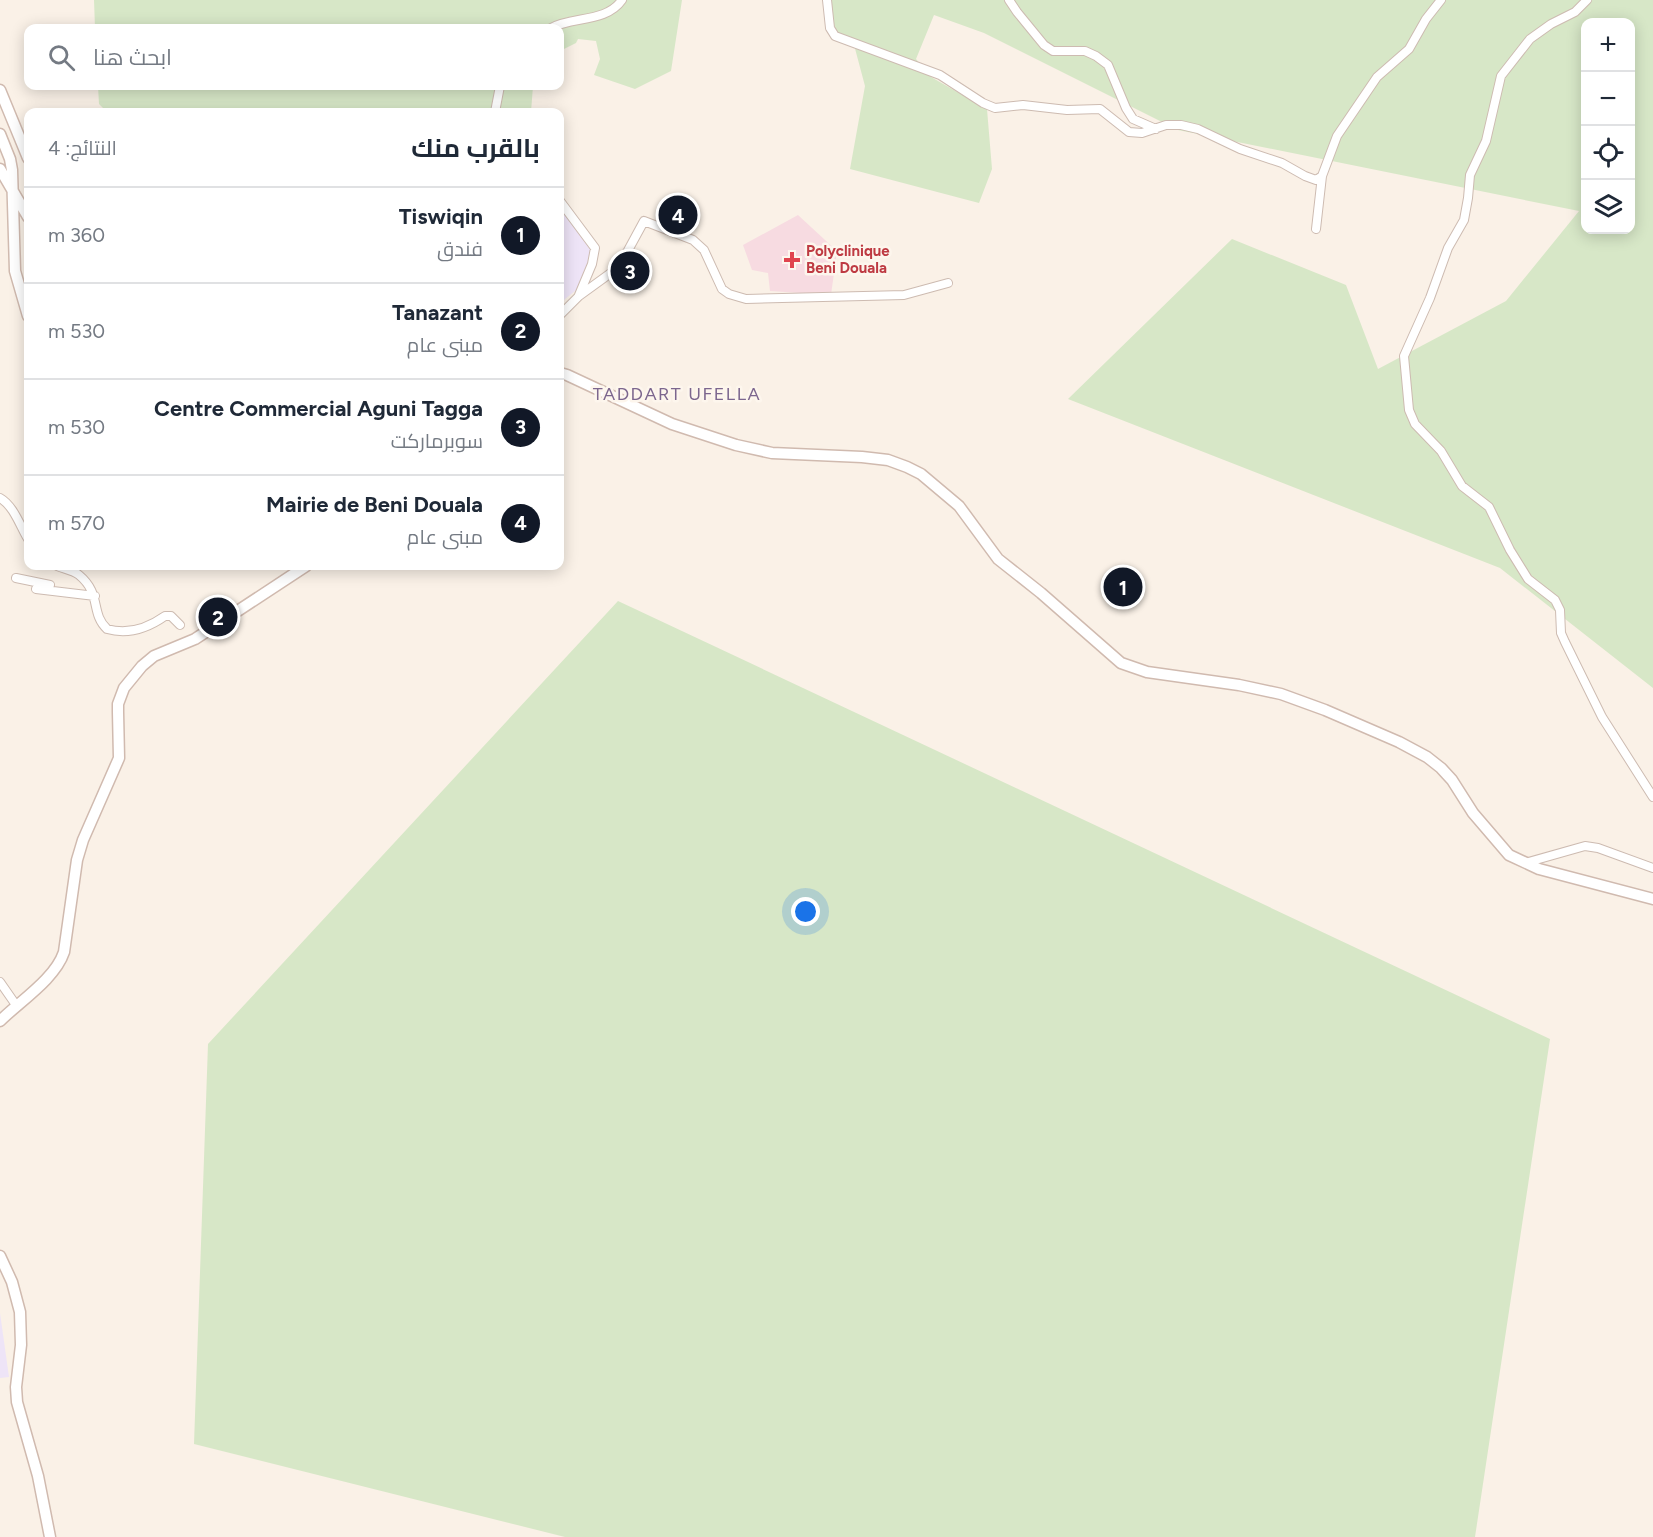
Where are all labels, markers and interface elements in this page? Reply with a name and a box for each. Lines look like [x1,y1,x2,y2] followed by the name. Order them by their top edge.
[1581,18,1635,234] map controls
[1581,18,1635,72] button: +
[24,24,564,90] search box
[45,41,78,74] icon: search
[93,44,172,71] text: ابحث هنا
[1581,72,1635,126] button: −
[1581,126,1635,180] button: locate
[411,132,540,164] text: بالقرب منك
[48,136,117,160] text: النتائج: 4
[1581,180,1635,234] button: layers
[658,192,698,238] pin: 4
[399,203,483,230] text: Tiswiqin
[48,223,105,247] text: 360 m
[516,223,525,247] text: 1
[437,237,483,261] text: فندق
[806,242,890,277] place label: Polyclinique Beni Douala
[610,248,650,294] pin: 3
[783,251,801,269] marker: Polyclinique Beni Douala
[392,299,483,326] text: Tanazant
[48,319,105,343] text: 530 m
[515,319,526,343] text: 2
[407,333,483,357] text: مبنى عام
[593,383,761,405] district label: TADDART UFELLA
[154,395,483,422] text: Centre Commercial Aguni Tagga
[48,415,105,439] text: 530 m
[515,415,526,439] text: 3
[391,429,483,453] text: سوبرماركت
[266,491,483,518] text: Mairie de Beni Douala
[48,511,105,535] text: 570 m
[514,511,527,535] text: 4
[407,525,483,549] text: مبنى عام
[1104,564,1142,610] pin: 1
[198,594,238,640] pin: 2
[791,897,820,926] your location

